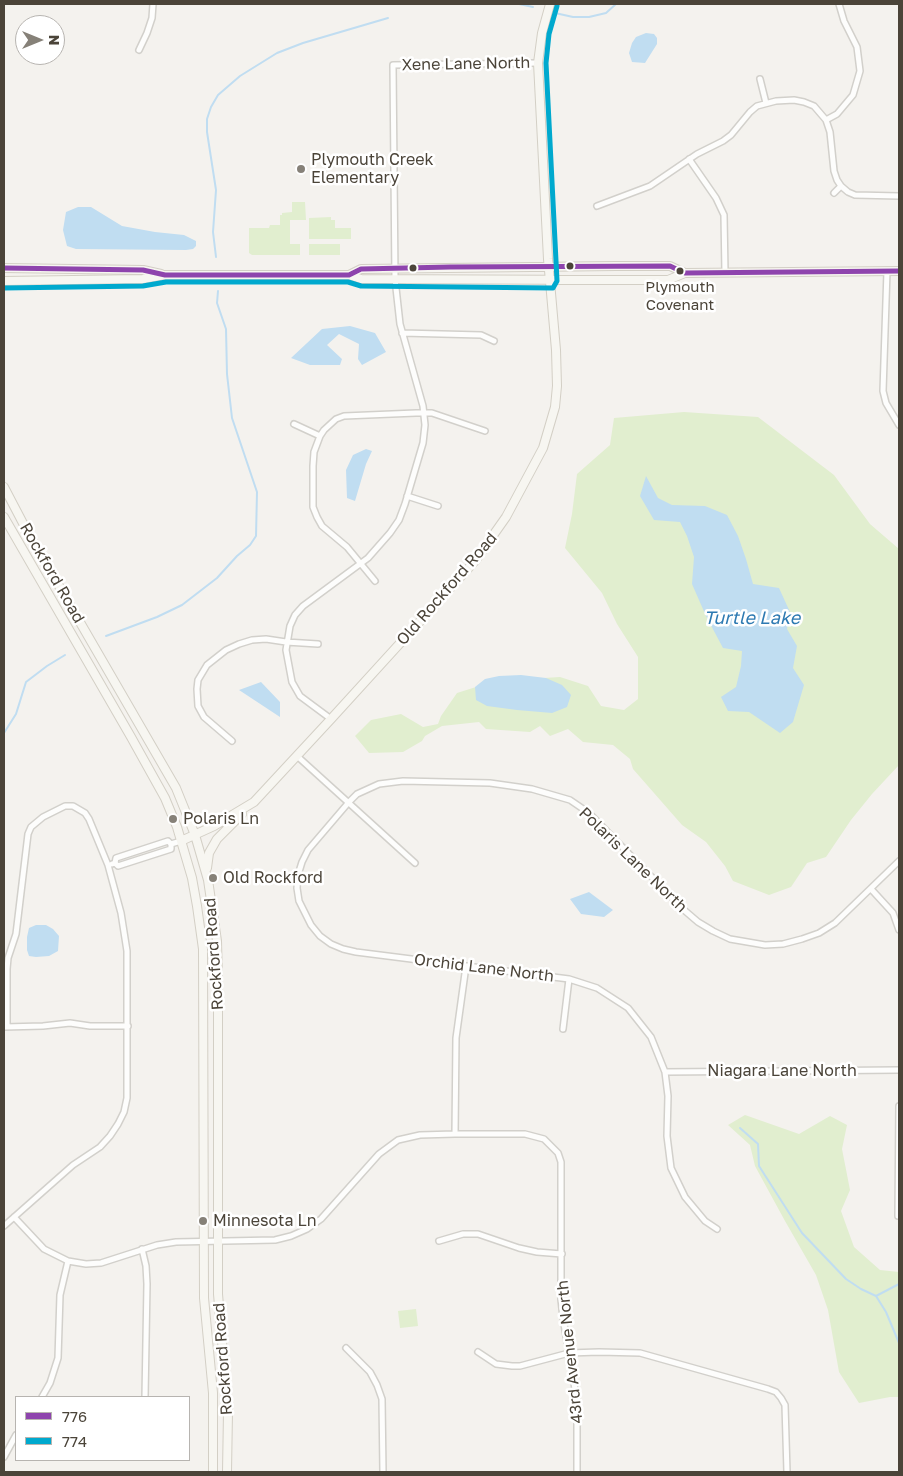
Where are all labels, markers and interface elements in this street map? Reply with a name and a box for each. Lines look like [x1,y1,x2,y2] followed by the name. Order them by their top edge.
[15,15,65,65] north arrow
[46,35,63,45] text: N
[402,53,530,75] street label: Xene Lane North
[311,150,433,188] place label: Plymouth Creek Elementary
[295,163,307,175] marker: Plymouth Creek Elementary
[565,261,575,271] unlabelled marker
[408,263,418,273] unlabelled marker
[675,266,685,276] marker: Plymouth Covenant
[645,278,715,313] place label: Plymouth Covenant
[16,519,88,627] street label: Rockford Road
[393,529,501,649] street label: Old Rockford Road
[704,607,800,629] water label: Turtle Lake
[575,803,691,917] street label: Polaris Lane North
[183,809,259,829] place label: Polaris Ln
[167,813,179,825] marker: Polaris Ln
[223,868,323,888] place label: Old Rockford
[207,872,219,884] marker: Old Rockford
[201,897,227,1011] street label: Rockford Road
[413,950,555,986] street label: Orchid Lane North
[707,1061,857,1081] street label: Niagara Lane North
[213,1211,316,1231] place label: Minnesota Ln
[197,1215,209,1227] marker: Minnesota Ln
[553,1279,587,1425] street label: 43rd Avenue North
[210,1302,236,1416] street label: Rockford Road
[15,1396,190,1461] legend
[62,1407,87,1425] text: 776
[62,1432,87,1450] text: 774

